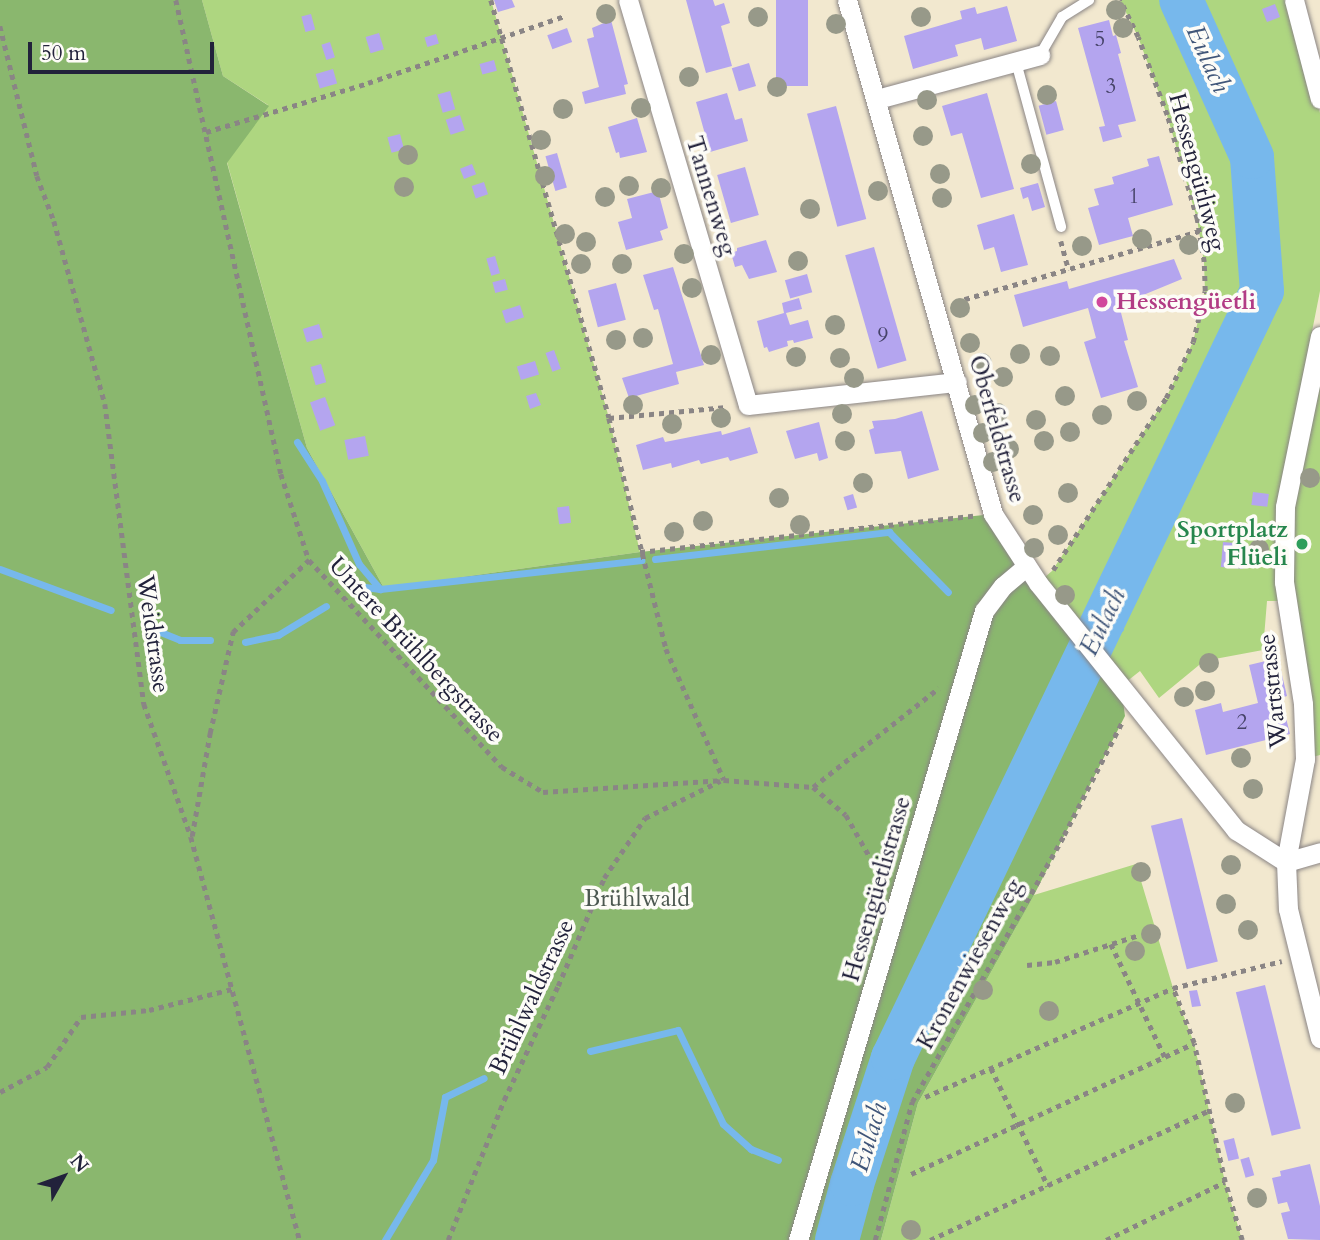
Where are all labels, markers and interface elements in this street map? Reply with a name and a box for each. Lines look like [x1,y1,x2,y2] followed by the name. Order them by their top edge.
[1179,20,1237,98] water label: Eulach
[1095,27,1105,53] house number: 5
[32,28,217,72] scale bar
[41,39,86,68] text: 50 m
[1106,74,1116,100] house number: 3
[1162,90,1232,254] street label: Hessengütliweg
[679,133,743,259] street label: Tannenweg
[1129,184,1139,210] house number: 1
[1116,288,1256,316] place label: Hessengüetli
[1094,294,1110,310] marker: Hessengüetli
[878,323,888,349] house number: 9
[962,352,1032,506] street label: Oberfeldstrasse
[1177,516,1288,572] place label: Sportplatz Flüeli
[1294,536,1310,552] marker: Sportplatz Flüeli
[323,551,509,749] street label: Untere Brühlbergstrasse
[130,573,176,695] street label: Weidstrasse
[1074,583,1132,661] water label: Eulach
[1253,632,1293,750] street label: Wartstrasse
[1237,710,1247,736] house number: 2
[837,793,917,985] street label: Hessengüetlistrasse
[911,874,1029,1054] street label: Kronenwiesenweg
[584,885,690,913] park label: Brühlwald
[484,915,580,1079] street label: Brühlwaldstrasse
[844,1099,894,1175] water label: Eulach
[28,1142,98,1212] north arrow
[64,1149,94,1178] text: N

